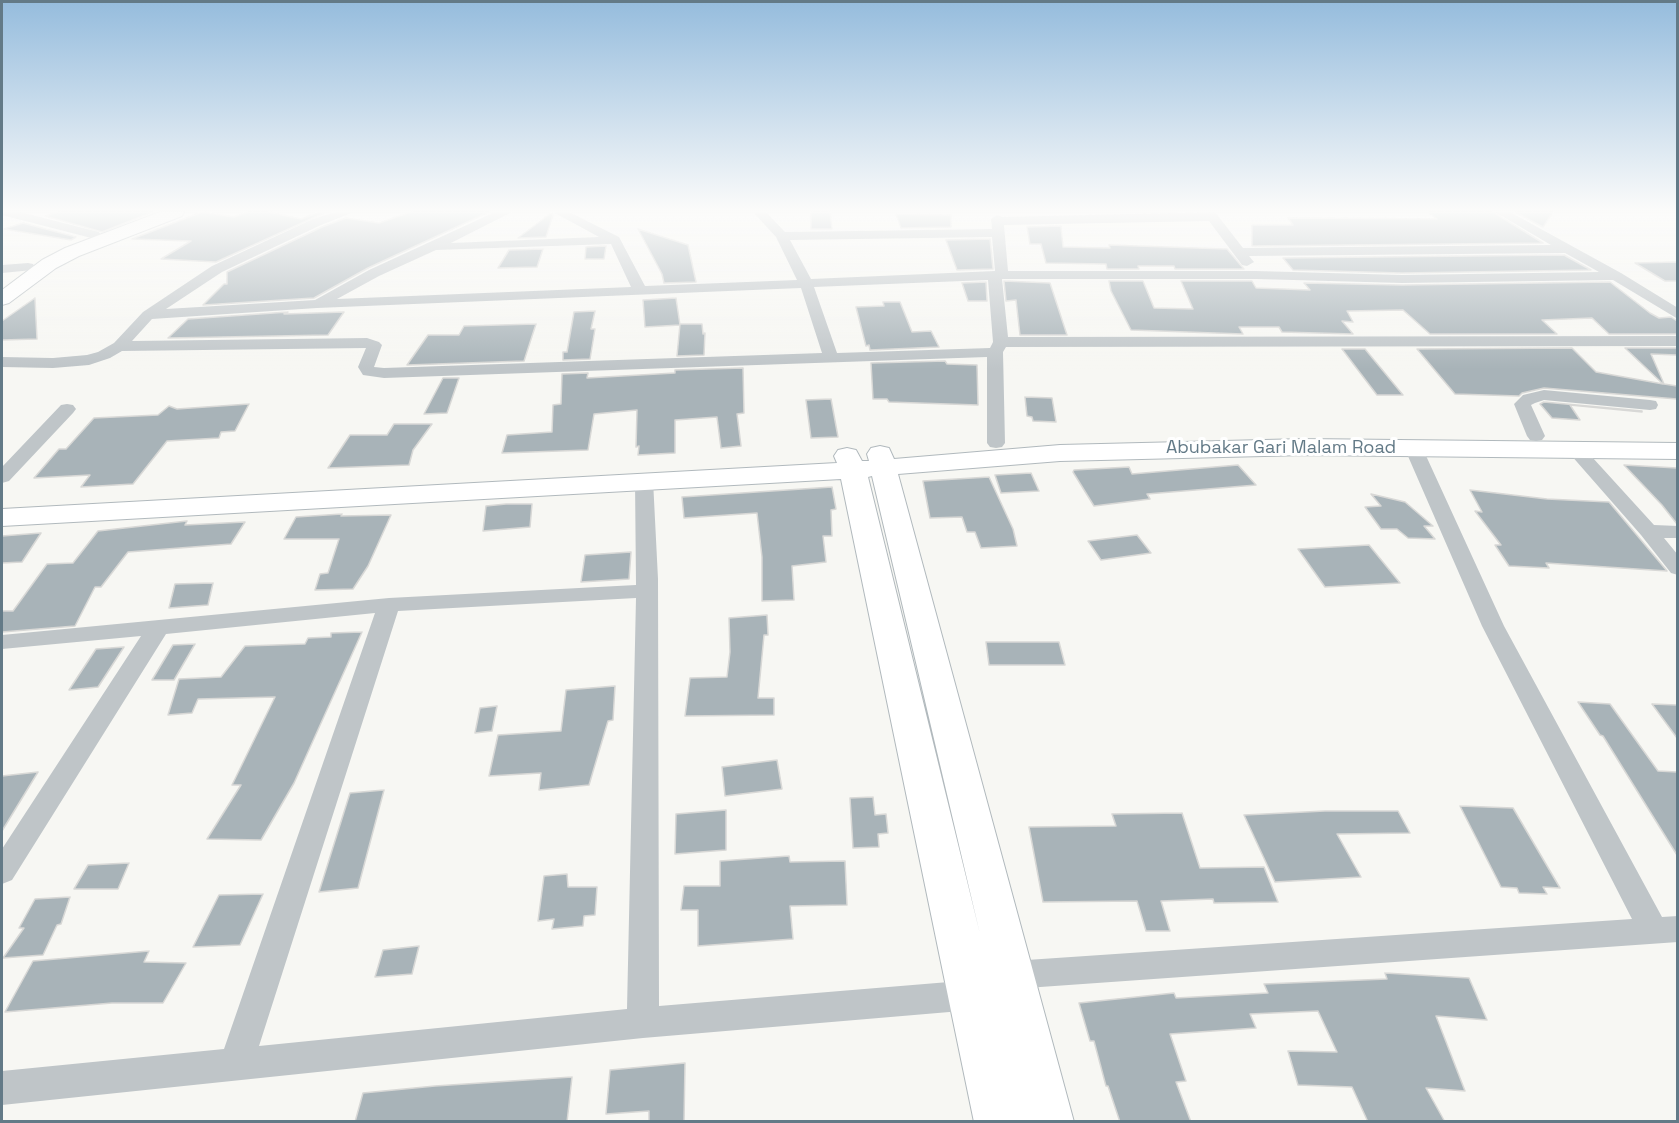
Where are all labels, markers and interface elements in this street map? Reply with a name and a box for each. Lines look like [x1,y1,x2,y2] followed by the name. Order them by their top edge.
[1166,437,1396,459] street label: Abubakar Gari Malam Road

